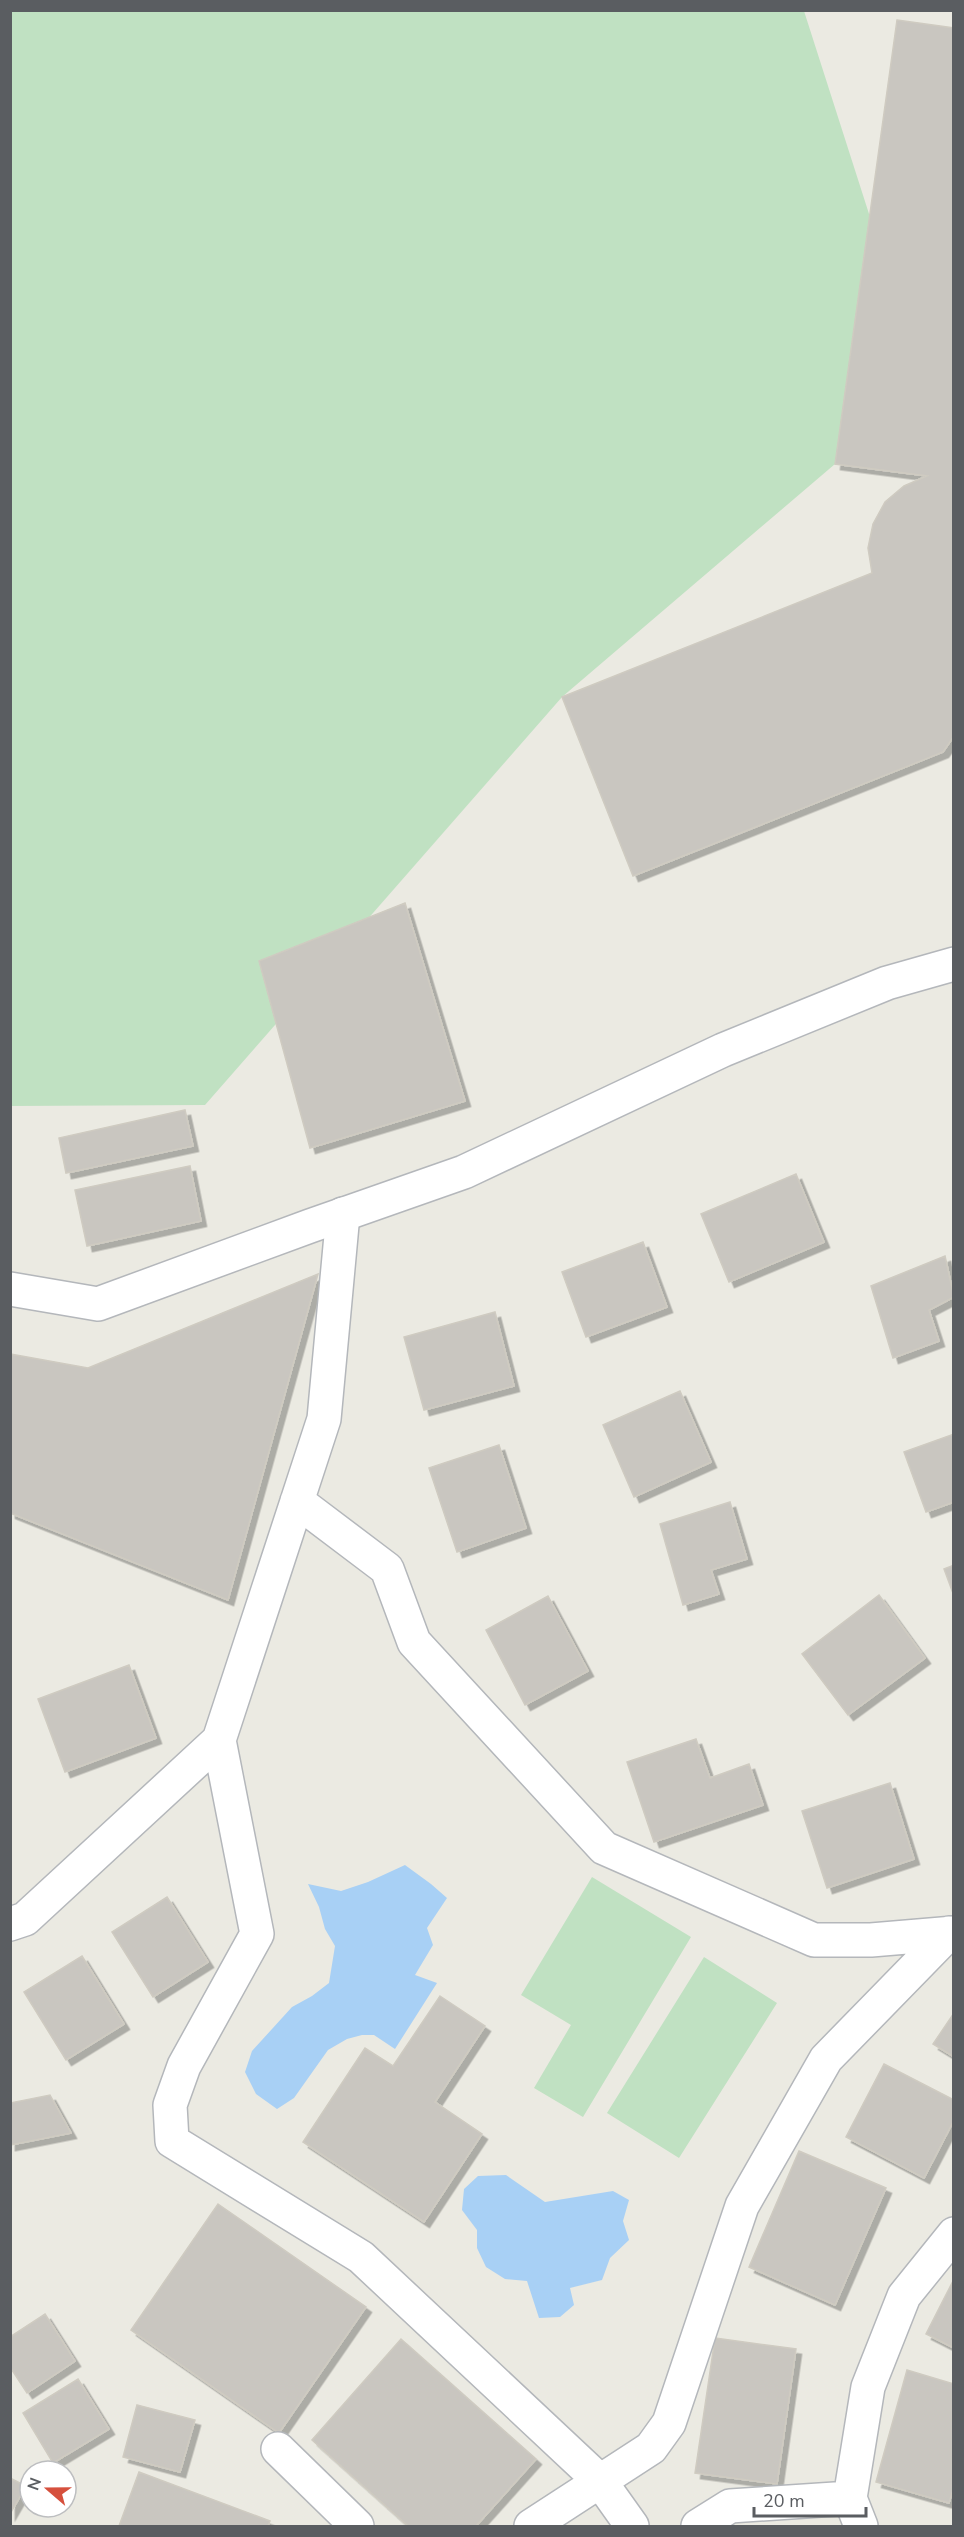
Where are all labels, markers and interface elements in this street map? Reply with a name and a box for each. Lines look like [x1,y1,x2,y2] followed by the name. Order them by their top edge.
[18,2459,78,2519] north arrow
[22,2475,47,2494] text: N
[754,2480,866,2518] scale bar
[763,2489,805,2513] text: 20 m

